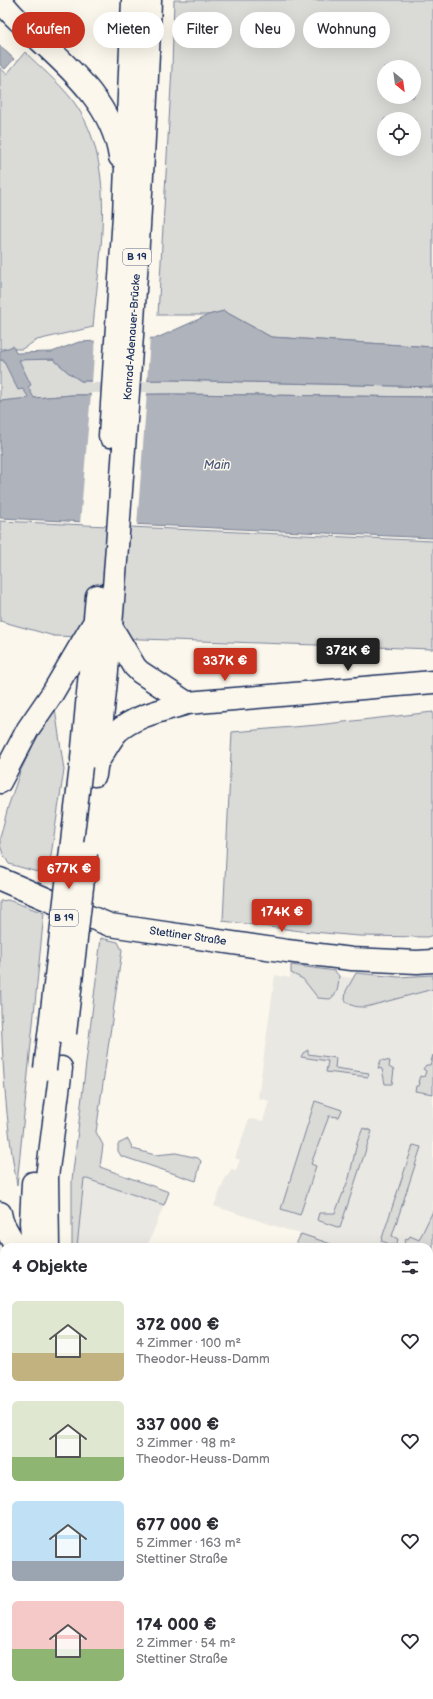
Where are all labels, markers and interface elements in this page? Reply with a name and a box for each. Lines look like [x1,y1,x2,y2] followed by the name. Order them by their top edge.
[12,12,85,48] chip: Kaufen
[93,12,164,48] chip: Mieten
[172,12,232,48] chip: Filter
[240,12,295,48] chip: Neu
[303,12,390,48] chip: Wohnung
[377,60,421,104] north arrow
[377,60,421,156] map controls
[377,112,421,156] button: locate
[123,249,151,265] road number: B 19
[121,273,143,401] street label: Konrad-Adenauer-Brücke
[204,458,231,473] water label: Main
[315,638,381,672] pin: 372K €
[326,643,370,659] text: 372K €
[192,648,258,682] pin: 337K €
[203,653,247,669] text: 337K €
[36,856,102,890] pin: 677K €
[47,861,91,877] text: 677K €
[249,899,315,933] pin: 174K €
[261,904,303,920] text: 174K €
[50,910,78,926] road number: B 19
[149,924,228,948] street label: Stettiner Straße
[399,1256,421,1278] icon: filters
[12,1257,88,1277] text: 4 Objekte
[136,1315,219,1335] text: 372 000 €
[44,1317,92,1365] icon: home
[399,1330,421,1352] icon: heart
[136,1335,241,1351] text: 4 Zimmer · 100 m²
[136,1351,270,1367] text: Theodor-Heuss-Damm
[136,1415,219,1435] text: 337 000 €
[44,1417,92,1465] icon: home
[399,1430,421,1452] icon: heart
[136,1435,236,1451] text: 3 Zimmer · 98 m²
[136,1451,270,1467] text: Theodor-Heuss-Damm
[136,1515,219,1535] text: 677 000 €
[44,1517,92,1565] icon: home
[399,1530,421,1552] icon: heart
[136,1535,241,1551] text: 5 Zimmer · 163 m²
[136,1551,228,1567] text: Stettiner Straße
[136,1615,216,1635] text: 174 000 €
[44,1617,92,1665] icon: home
[399,1630,421,1652] icon: heart
[136,1635,236,1651] text: 2 Zimmer · 54 m²
[136,1651,228,1667] text: Stettiner Straße

